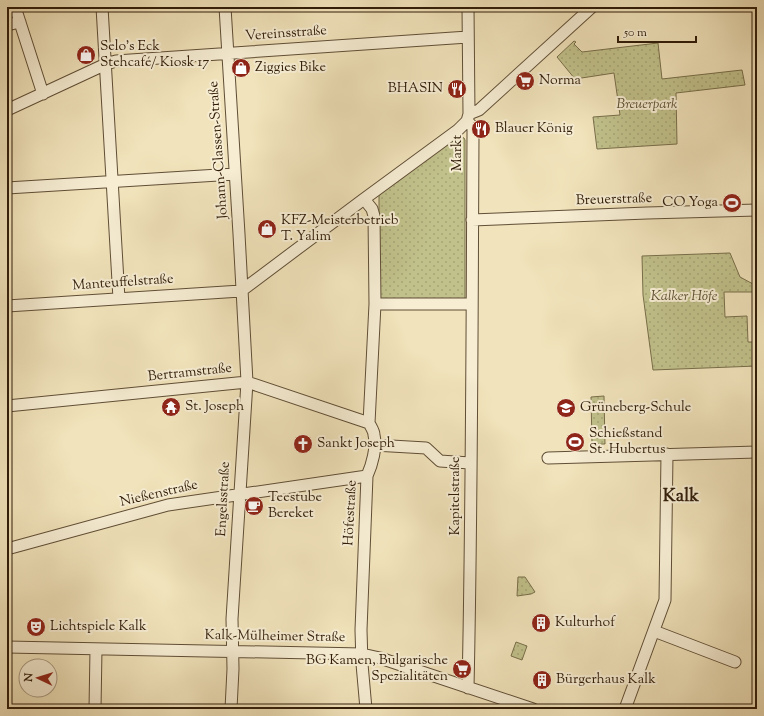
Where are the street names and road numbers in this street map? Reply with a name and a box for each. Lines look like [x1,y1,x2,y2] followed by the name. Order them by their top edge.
[244,21,328,47] street label: Vereinsstraße
[204,80,234,221] street label: Johann-Classen-Straße
[448,135,468,171] street label: Markt
[576,189,652,211] street label: Breuerstraße
[72,269,174,297] street label: Manteuffelstraße
[147,359,233,387] street label: Bertramstraße
[446,456,466,536] street label: Kapitelstraße
[212,461,236,537] street label: Engelsstraße
[118,475,200,513] street label: Nießenstraße
[339,480,363,546] street label: Höfestraße
[204,626,346,648] street label: Kalk-Mülheimer Straße

